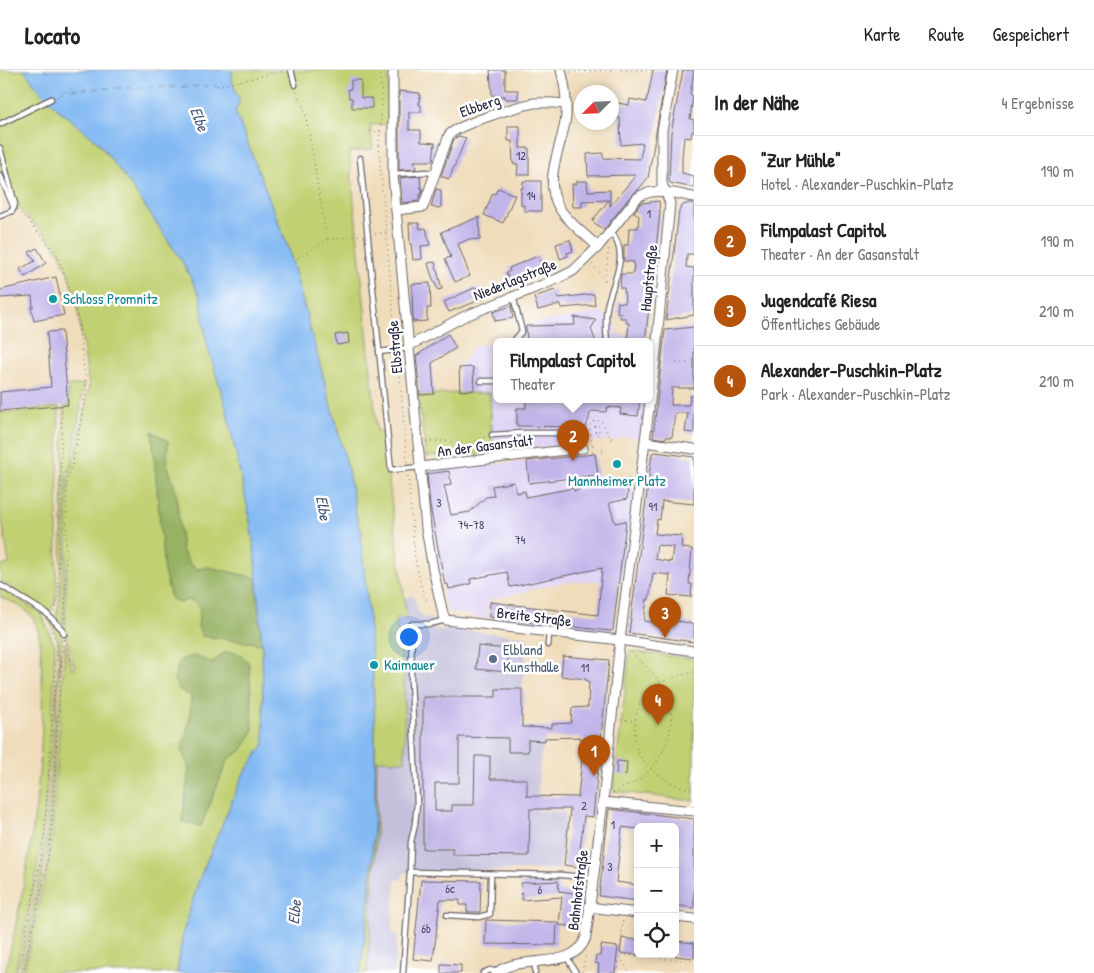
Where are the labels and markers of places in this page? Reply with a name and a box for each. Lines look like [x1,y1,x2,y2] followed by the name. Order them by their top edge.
[63,288,159,309] place label: Schloss Promnitz
[47,293,59,305] marker: Schloss Promnitz
[557,420,589,461] pin: 2
[611,458,623,470] marker: Mannheimer Platz
[568,470,667,491] place label: Mannheimer Platz
[649,597,681,638] pin: 3
[503,639,559,677] place label: Elbland Kunsthalle
[487,653,499,665] marker: Elbland Kunsthalle
[384,654,435,675] place label: Kaimauer
[368,659,380,671] marker: Kaimauer
[642,684,674,725] pin: 4
[578,735,610,776] pin: 1

